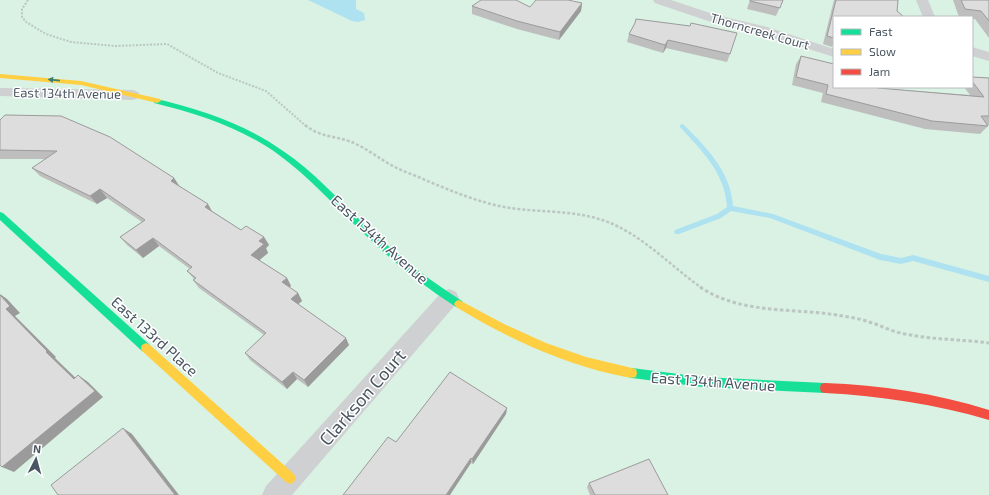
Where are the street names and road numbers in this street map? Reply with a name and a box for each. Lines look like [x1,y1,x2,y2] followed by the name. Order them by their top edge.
[709,9,811,53] street label: Thorncreek Court
[13,84,121,102] street label: East 134th Avenue
[328,191,432,287] street label: East 134th Avenue
[108,292,202,380] street label: East 133rd Place
[314,344,410,450] street label: Clarkson Court
[650,368,776,394] street label: East 134th Avenue

